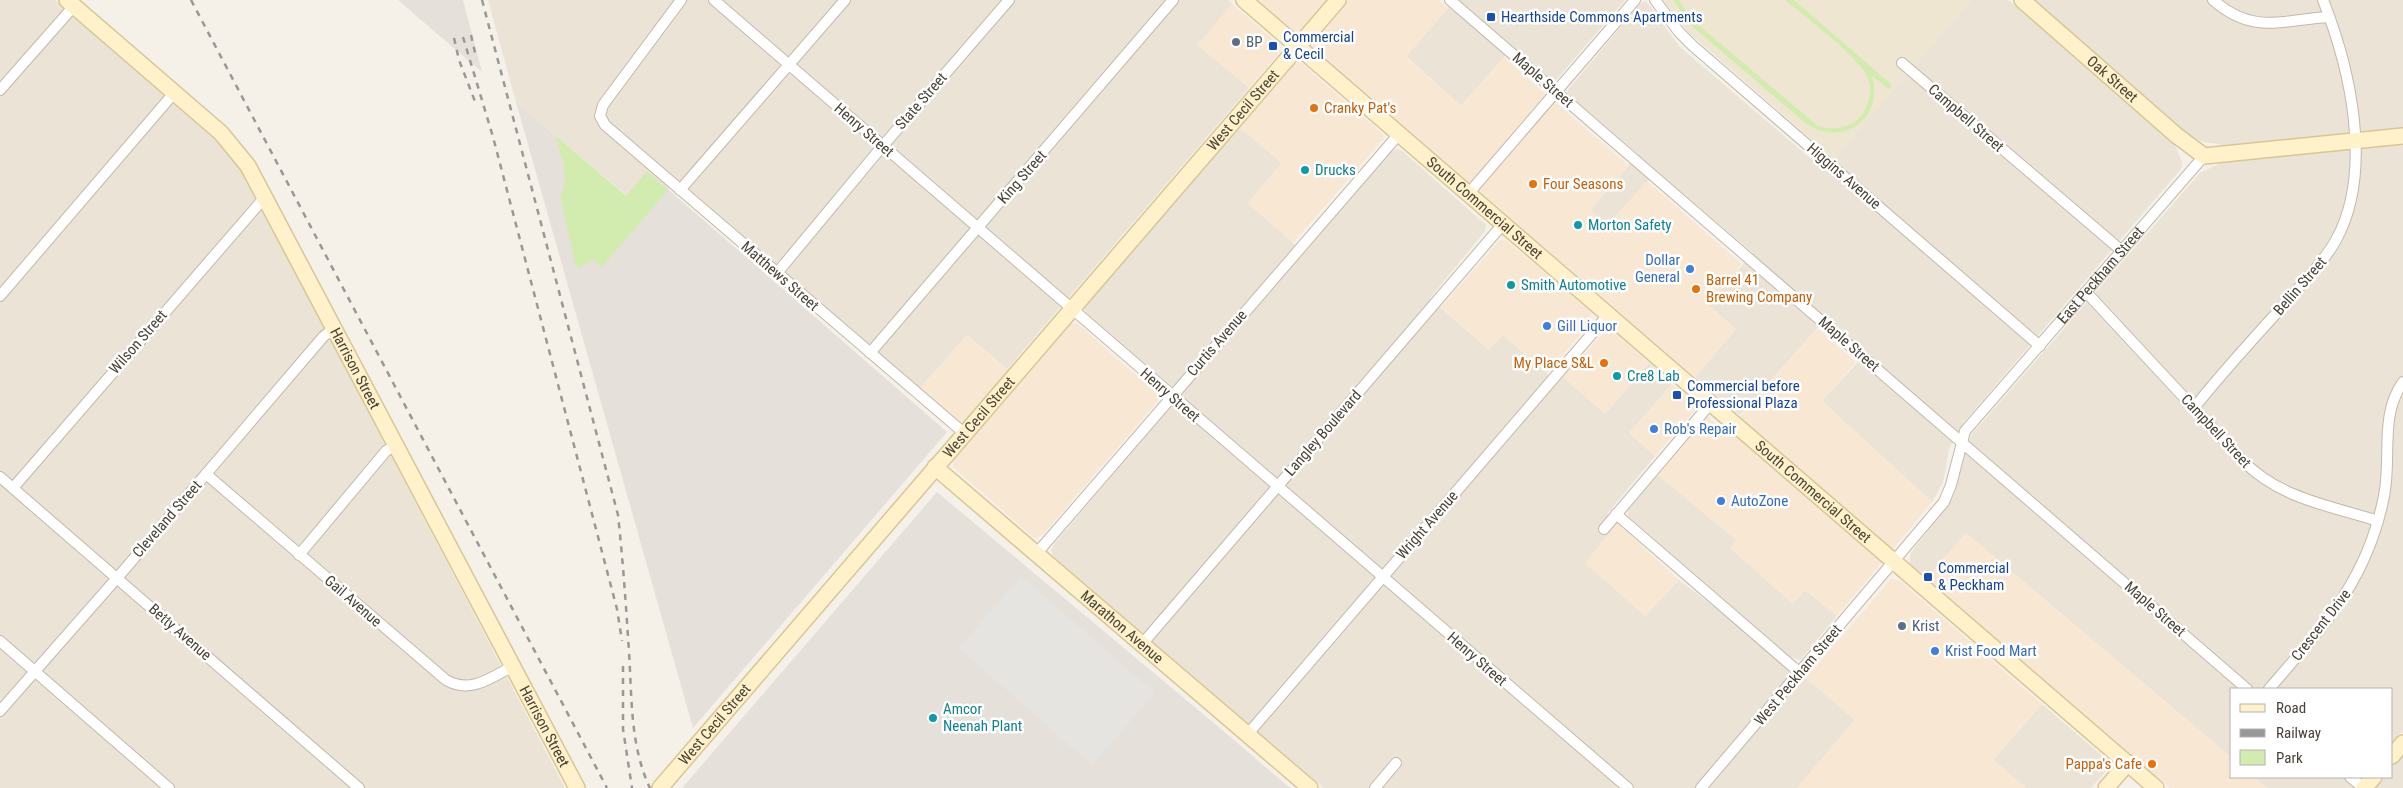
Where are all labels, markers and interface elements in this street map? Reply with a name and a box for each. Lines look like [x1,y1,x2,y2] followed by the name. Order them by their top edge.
[1501,8,1703,26] place label: Hearthside Commons Apartments
[1485,11,1497,23] marker: Hearthside Commons Apartments
[1283,28,1354,63] place label: Commercial & Cecil
[1246,33,1263,51] place label: BP
[1230,36,1242,48] marker: BP
[1267,40,1279,52] marker: Commercial & Cecil
[1509,49,1577,111] street label: Maple Street
[2083,52,2141,106] street label: Oak Street
[1203,66,1283,154] street label: West Cecil Street
[891,69,951,133] street label: State Street
[1925,80,2007,156] street label: Campbell Street
[830,99,898,161] street label: Henry Street
[1324,99,1397,117] place label: Cranky Pat's
[1308,102,1320,114] marker: Cranky Pat's
[1803,139,1885,213] street label: Higgins Avenue
[994,147,1050,207] street label: King Street
[1423,153,1546,263] street label: South Commercial Street
[1315,161,1356,179] place label: Drucks
[1299,164,1311,176] marker: Drucks
[1543,175,1623,193] place label: Four Seasons
[1527,178,1539,190] marker: Four Seasons
[1588,216,1672,234] place label: Morton Safety
[1572,219,1584,231] marker: Morton Safety
[2053,223,2148,327] street label: East Peckham Street
[738,237,822,315] street label: Matthews Street
[1635,251,1680,286] place label: Dollar General
[2270,253,2330,319] street label: Bellin Street
[1684,263,1696,275] marker: Dollar General
[1706,271,1812,306] place label: Barrel 41 Brewing Company
[1521,276,1626,294] place label: Smith Automotive
[1505,279,1517,291] marker: Smith Automotive
[1690,283,1702,295] marker: Barrel 41 Brewing Company
[105,306,171,378] street label: Wilson Street
[1183,306,1251,380] street label: Curtis Avenue
[1815,313,1883,375] street label: Maple Street
[1557,317,1617,335] place label: Gill Liquor
[1541,320,1553,332] marker: Gill Liquor
[326,325,384,412] street label: Harrison Street
[1514,354,1594,372] place label: My Place S&L
[1598,357,1610,369] marker: My Place S&L
[1136,364,1204,426] street label: Henry Street
[1627,367,1680,385] place label: Cre8 Lab
[1611,370,1623,382] marker: Cre8 Lab
[939,373,1019,461] street label: West Cecil Street
[1687,377,1800,412] place label: Commercial before Professional Plaza
[1281,386,1365,480] street label: Langley Boulevard
[1671,389,1683,401] marker: Commercial before Professional Plaza
[2177,390,2255,472] street label: Campbell Street
[1664,420,1737,438] place label: Rob's Repair
[1648,423,1660,435] marker: Rob's Repair
[1751,437,1875,547] street label: South Commercial Street
[129,477,205,561] street label: Cleveland Street
[1392,487,1462,563] street label: Wright Avenue
[1731,492,1788,510] place label: AutoZone
[1715,495,1727,507] marker: AutoZone
[1938,559,2009,594] place label: Commercial & Peckham
[321,571,385,631] street label: Gail Avenue
[1922,571,1934,583] marker: Commercial & Peckham
[2121,578,2189,640] street label: Maple Street
[2287,586,2355,664] street label: Crescent Drive
[1077,587,1167,667] street label: Marathon Avenue
[145,600,215,664] street label: Betty Avenue
[1912,617,1939,635] place label: Krist
[1896,620,1908,632] marker: Krist
[1751,621,1845,729] street label: West Peckham Street
[1443,628,1511,690] street label: Henry Street
[1945,642,2037,660] place label: Krist Food Mart
[1929,645,1941,657] marker: Krist Food Mart
[675,680,755,768] street label: West Cecil Street
[516,683,573,770] street label: Harrison Street
[2230,688,2393,778] legend
[2276,699,2306,717] text: Road
[943,700,1022,735] place label: Amcor Neenah Plant
[927,712,939,724] marker: Amcor Neenah Plant
[2276,724,2321,742] text: Railway
[2276,749,2303,767] text: Park
[2065,755,2142,773] place label: Pappa's Cafe
[2146,758,2158,770] marker: Pappa's Cafe

